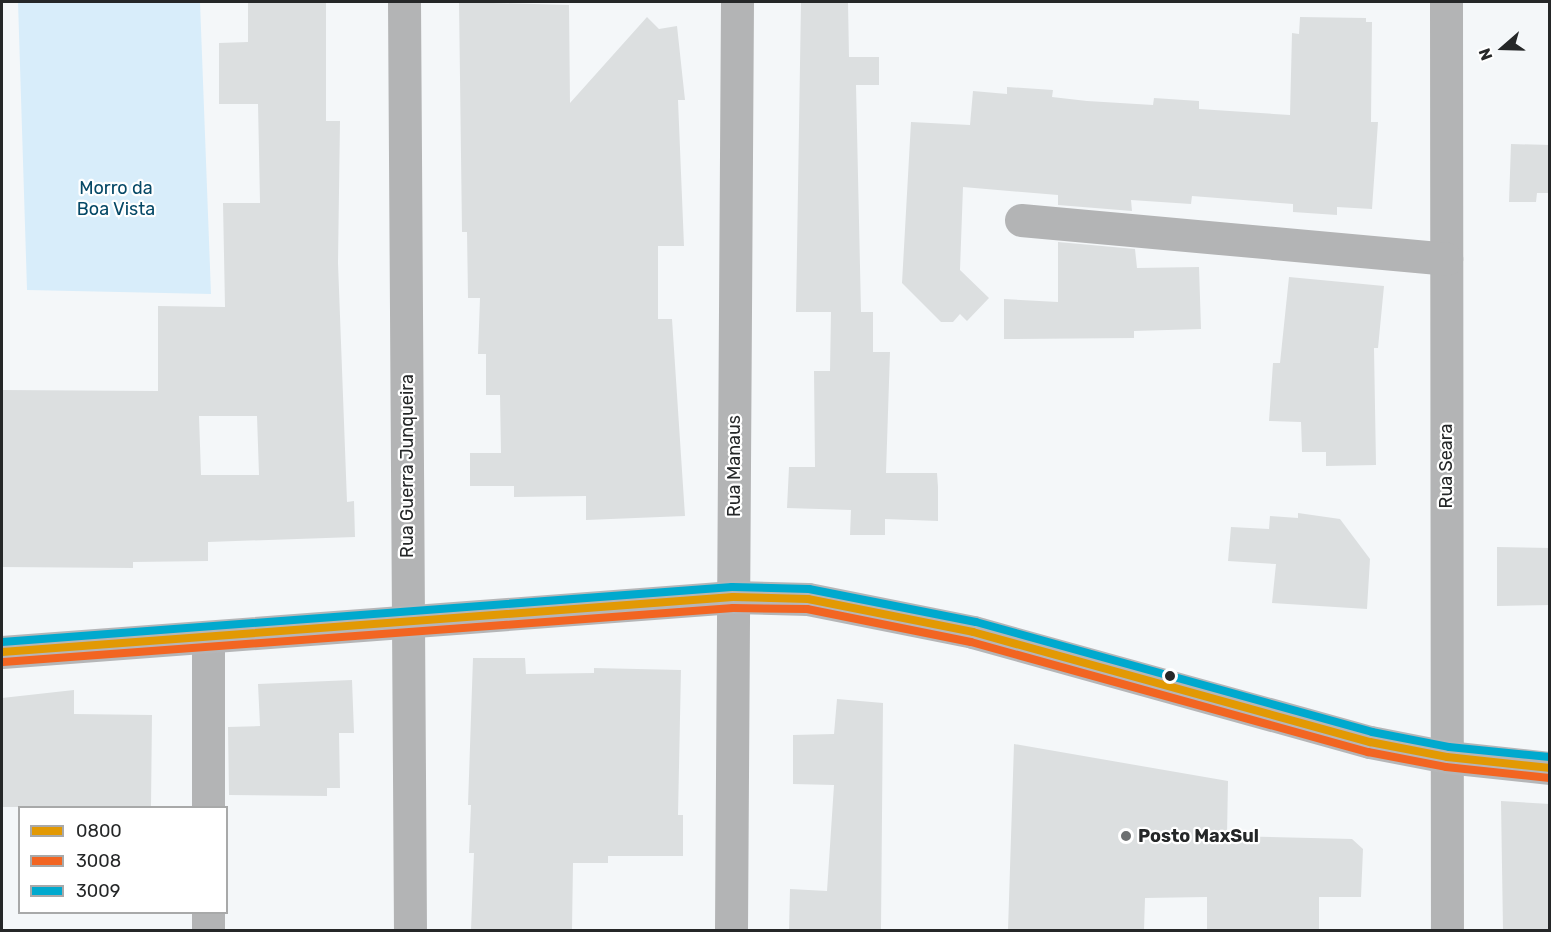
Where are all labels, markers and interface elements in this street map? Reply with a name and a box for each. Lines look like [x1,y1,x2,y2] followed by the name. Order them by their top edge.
[1473,18,1533,78] north arrow
[1475,46,1497,63] text: N
[77,178,155,220] park label: Morro da Boa Vista
[396,374,418,558] street label: Rua Guerra Junqueira
[723,415,745,517] street label: Rua Manaus
[1435,424,1457,508] street label: Rua Seara
[1164,670,1176,682] unlabelled marker
[18,806,228,914] legend
[76,820,122,842] text: 0800
[1138,825,1259,847] place label: Posto MaxSul
[1119,829,1133,843] marker: Posto MaxSul
[76,850,121,872] text: 3008
[76,880,120,902] text: 3009

